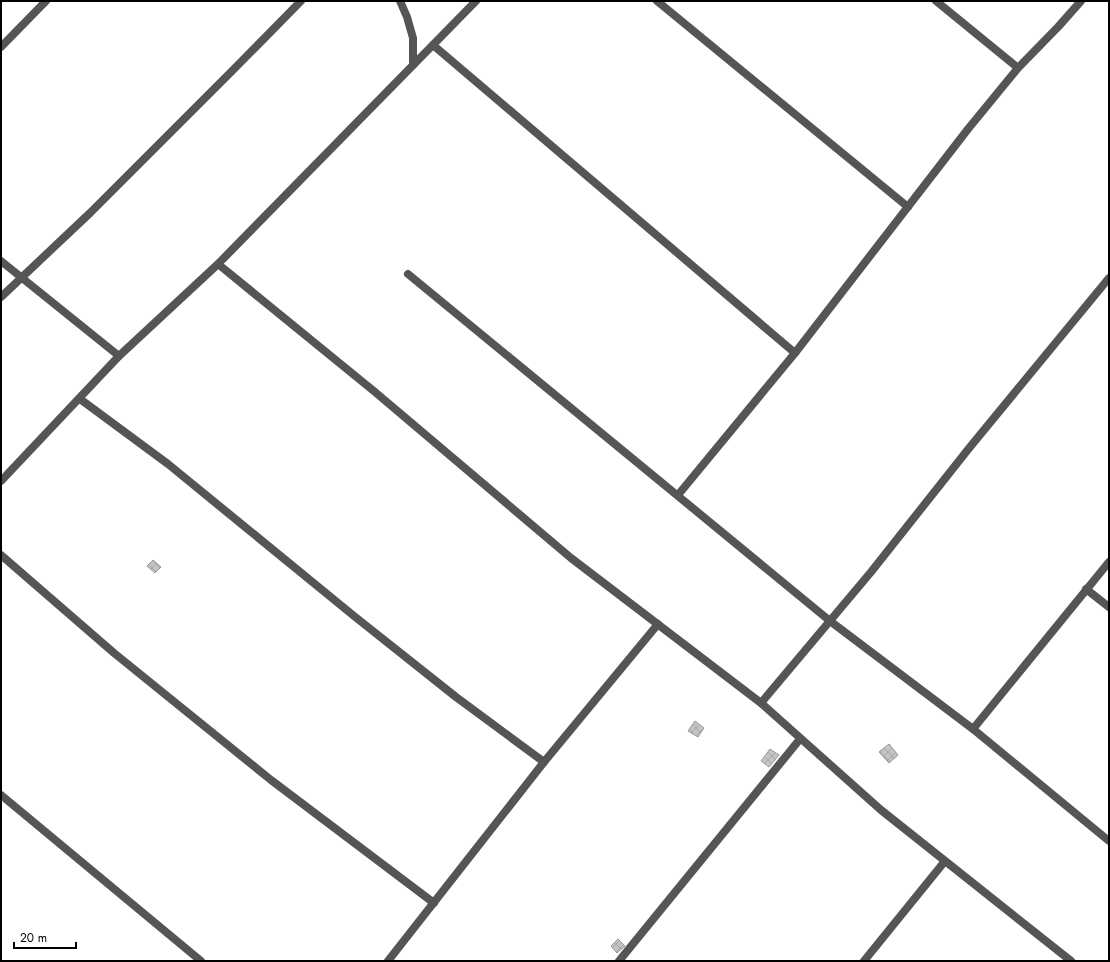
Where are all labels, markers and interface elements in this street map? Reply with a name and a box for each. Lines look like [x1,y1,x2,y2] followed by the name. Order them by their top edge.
[14,924,76,950] scale bar
[20,929,47,947] text: 20 m

